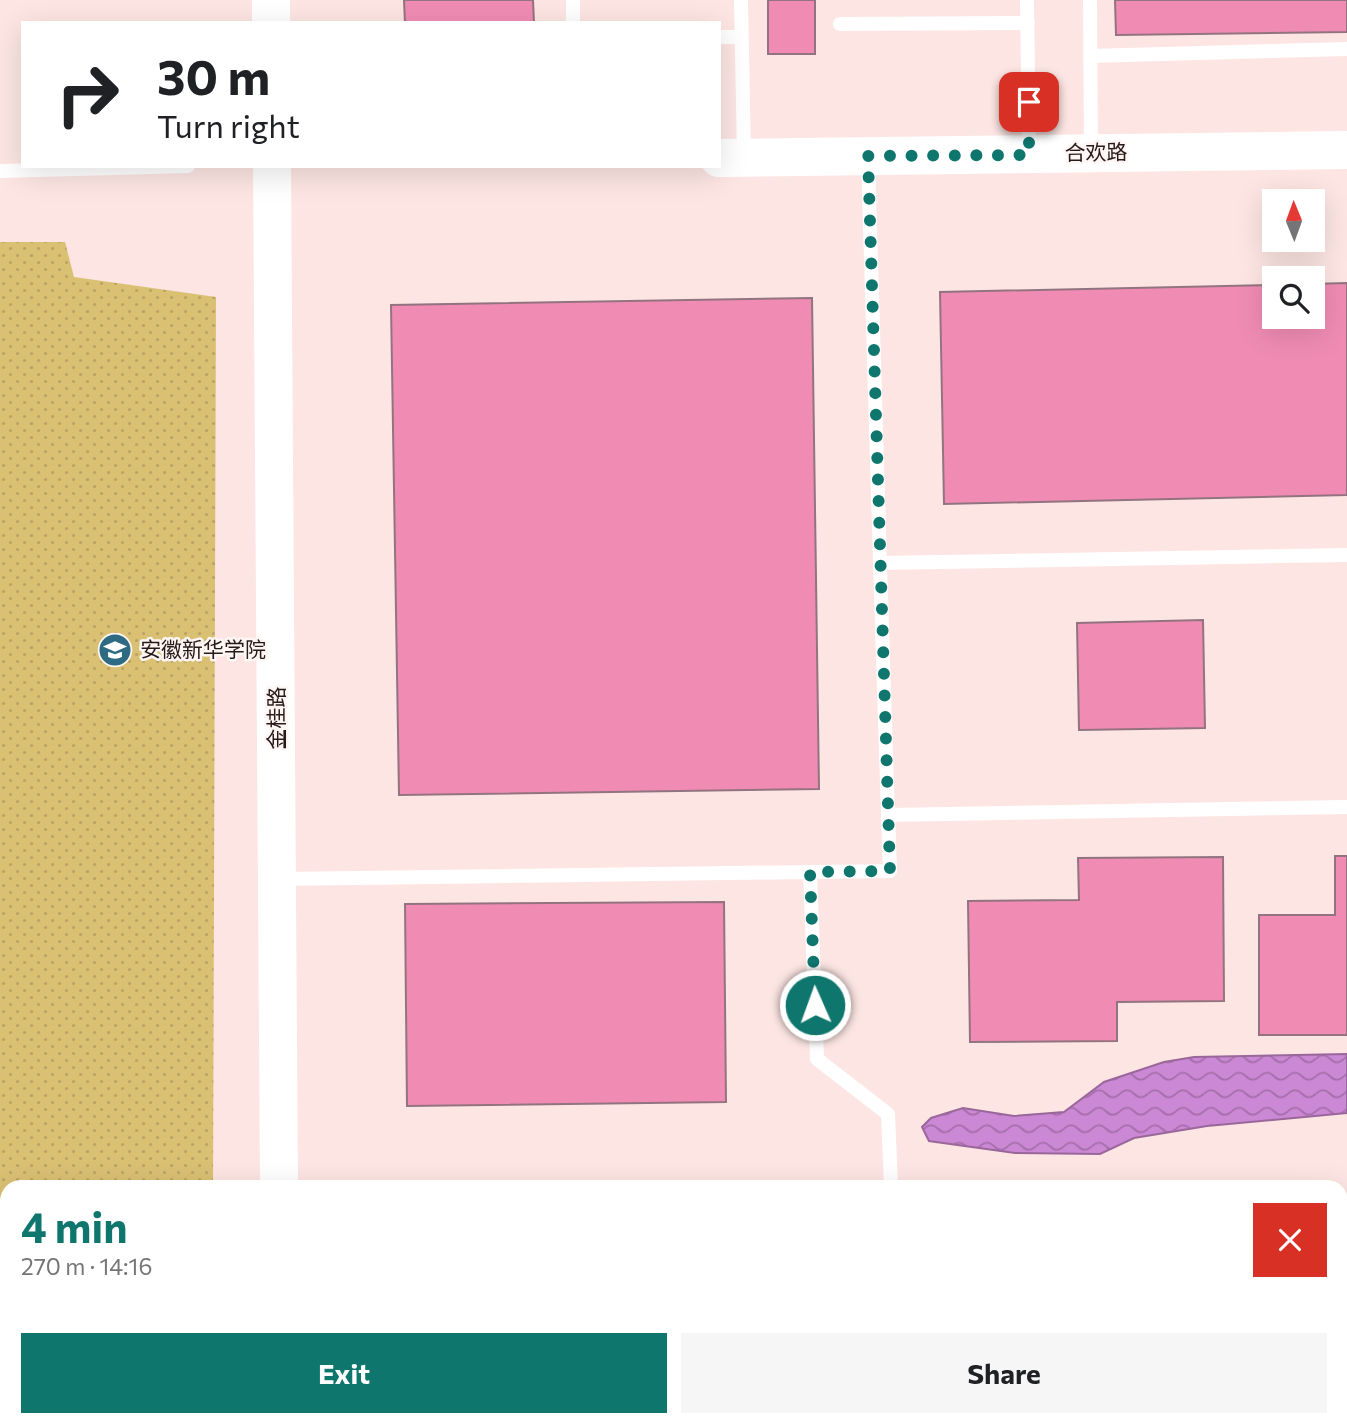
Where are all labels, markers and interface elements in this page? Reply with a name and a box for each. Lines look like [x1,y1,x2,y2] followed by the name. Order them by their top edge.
[157,45,270,105] text: 30 m
[42,49,133,140] icon: right
[999,72,1059,132] pin
[1010,83,1048,121] icon: arrive
[157,105,300,145] text: Turn right
[1064,138,1128,165] street label: 合欢路
[1262,189,1325,252] north arrow
[1262,189,1325,329] map controls
[1262,266,1325,329] button: search
[96,631,134,669] school or university icon: 安徽新华学院
[140,636,266,661] place label: 安徽新华学院
[263,687,288,750] street label: 金桂路
[778,968,852,1042] position arrow
[21,1200,127,1252] text: 4 min
[1253,1203,1327,1277] button: close
[21,1252,152,1280] text: 270 m · 14:16
[21,1333,667,1413] button: Exit
[681,1333,1327,1413] button: Share

